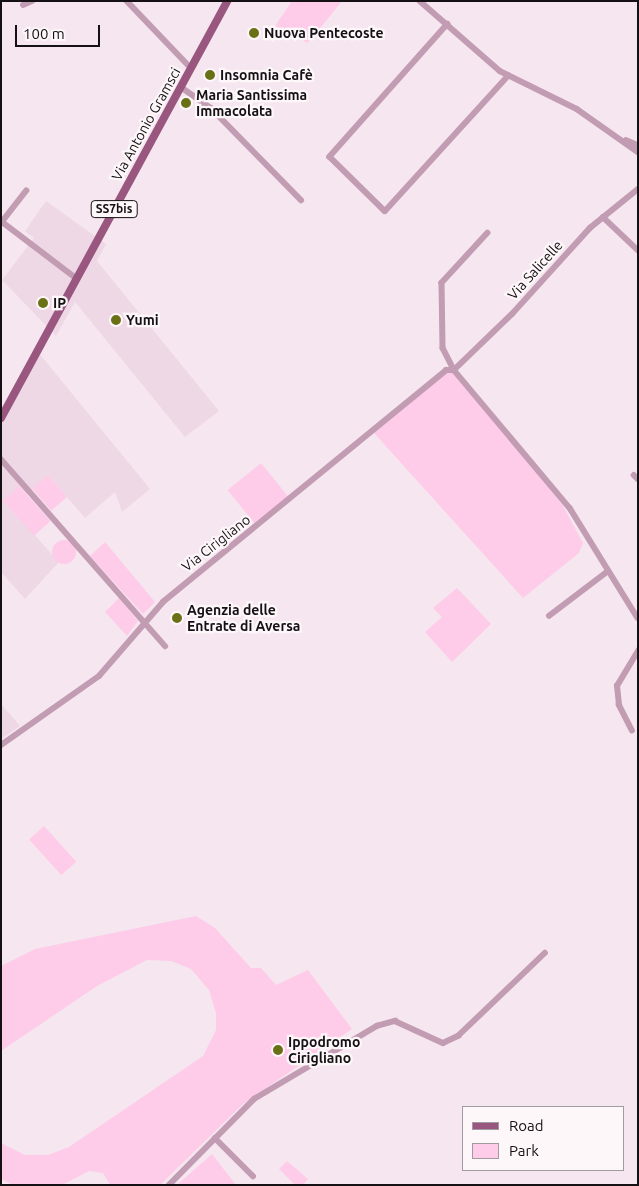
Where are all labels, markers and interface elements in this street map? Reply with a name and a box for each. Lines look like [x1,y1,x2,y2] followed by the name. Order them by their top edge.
[18,15,102,47] scale bar
[23,25,65,42] text: 100 m
[264,25,383,41] place label: Nuova Pentecoste
[248,27,260,39] marker: Nuova Pentecoste
[108,65,184,183] street label: Via Antonio Gramsci
[220,67,313,83] place label: Insomnia Cafè
[204,69,216,81] marker: Insomnia Cafè
[196,87,307,120] place label: Maria Santissima Immacolata
[180,97,192,109] marker: Maria Santissima Immacolata
[90,200,138,218] road number: SS7bis
[504,237,566,303] street label: Via Salicelle
[53,295,66,311] place label: IP
[37,297,49,309] marker: IP
[126,312,159,328] place label: Yumi
[110,314,122,326] marker: Yumi
[178,511,254,575] street label: Via Cirigliano
[187,602,300,634] place label: Agenzia delle Entrate di Aversa
[171,612,183,624] marker: Agenzia delle Entrate di Aversa
[288,1034,360,1066] place label: Ippodromo Cirigliano
[272,1044,284,1056] marker: Ippodromo Cirigliano
[462,1106,624,1171] legend
[509,1117,544,1134] text: Road
[509,1142,539,1159] text: Park

